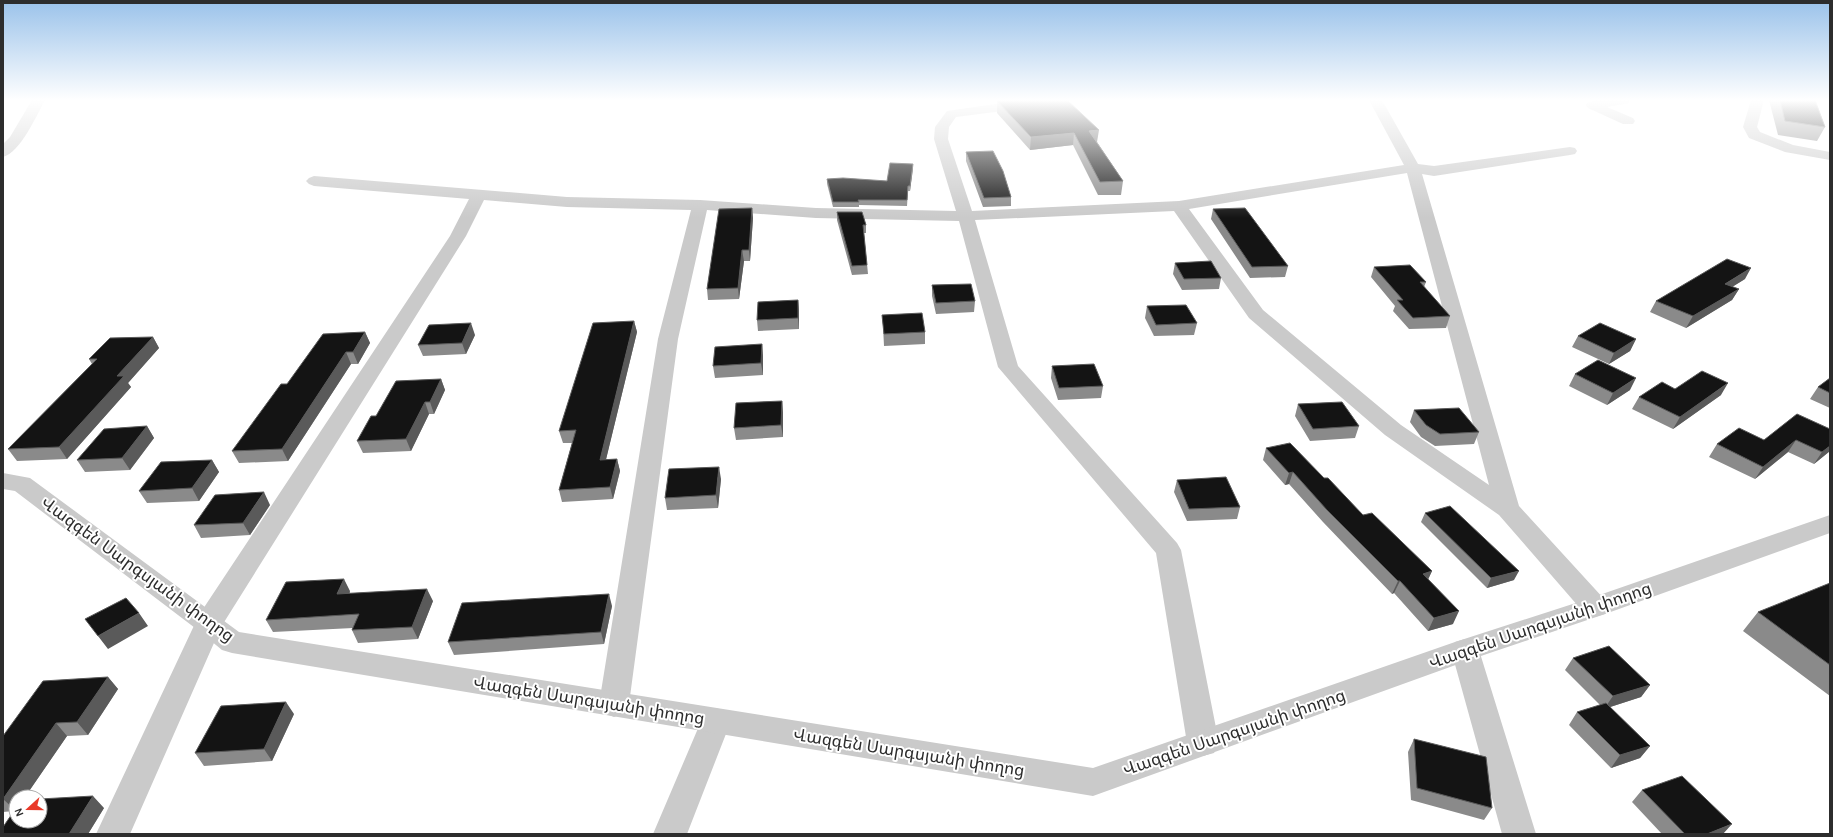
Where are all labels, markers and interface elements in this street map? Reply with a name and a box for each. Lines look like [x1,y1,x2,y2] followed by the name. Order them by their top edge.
[38,492,238,646] street label: Վազգեն Սարգսյանի փողոց
[1426,577,1654,673] street label: Վազգեն Սարգսյանի փողոց
[472,672,706,728] street label: Վազգեն Սարգսյանի փողոց
[1120,684,1348,780] street label: Վազգեն Սարգսյանի փողոց
[792,724,1026,780] street label: Վազգեն Սարգսյանի փողոց
[8,789,48,829] north arrow
[12,806,27,818] text: N

